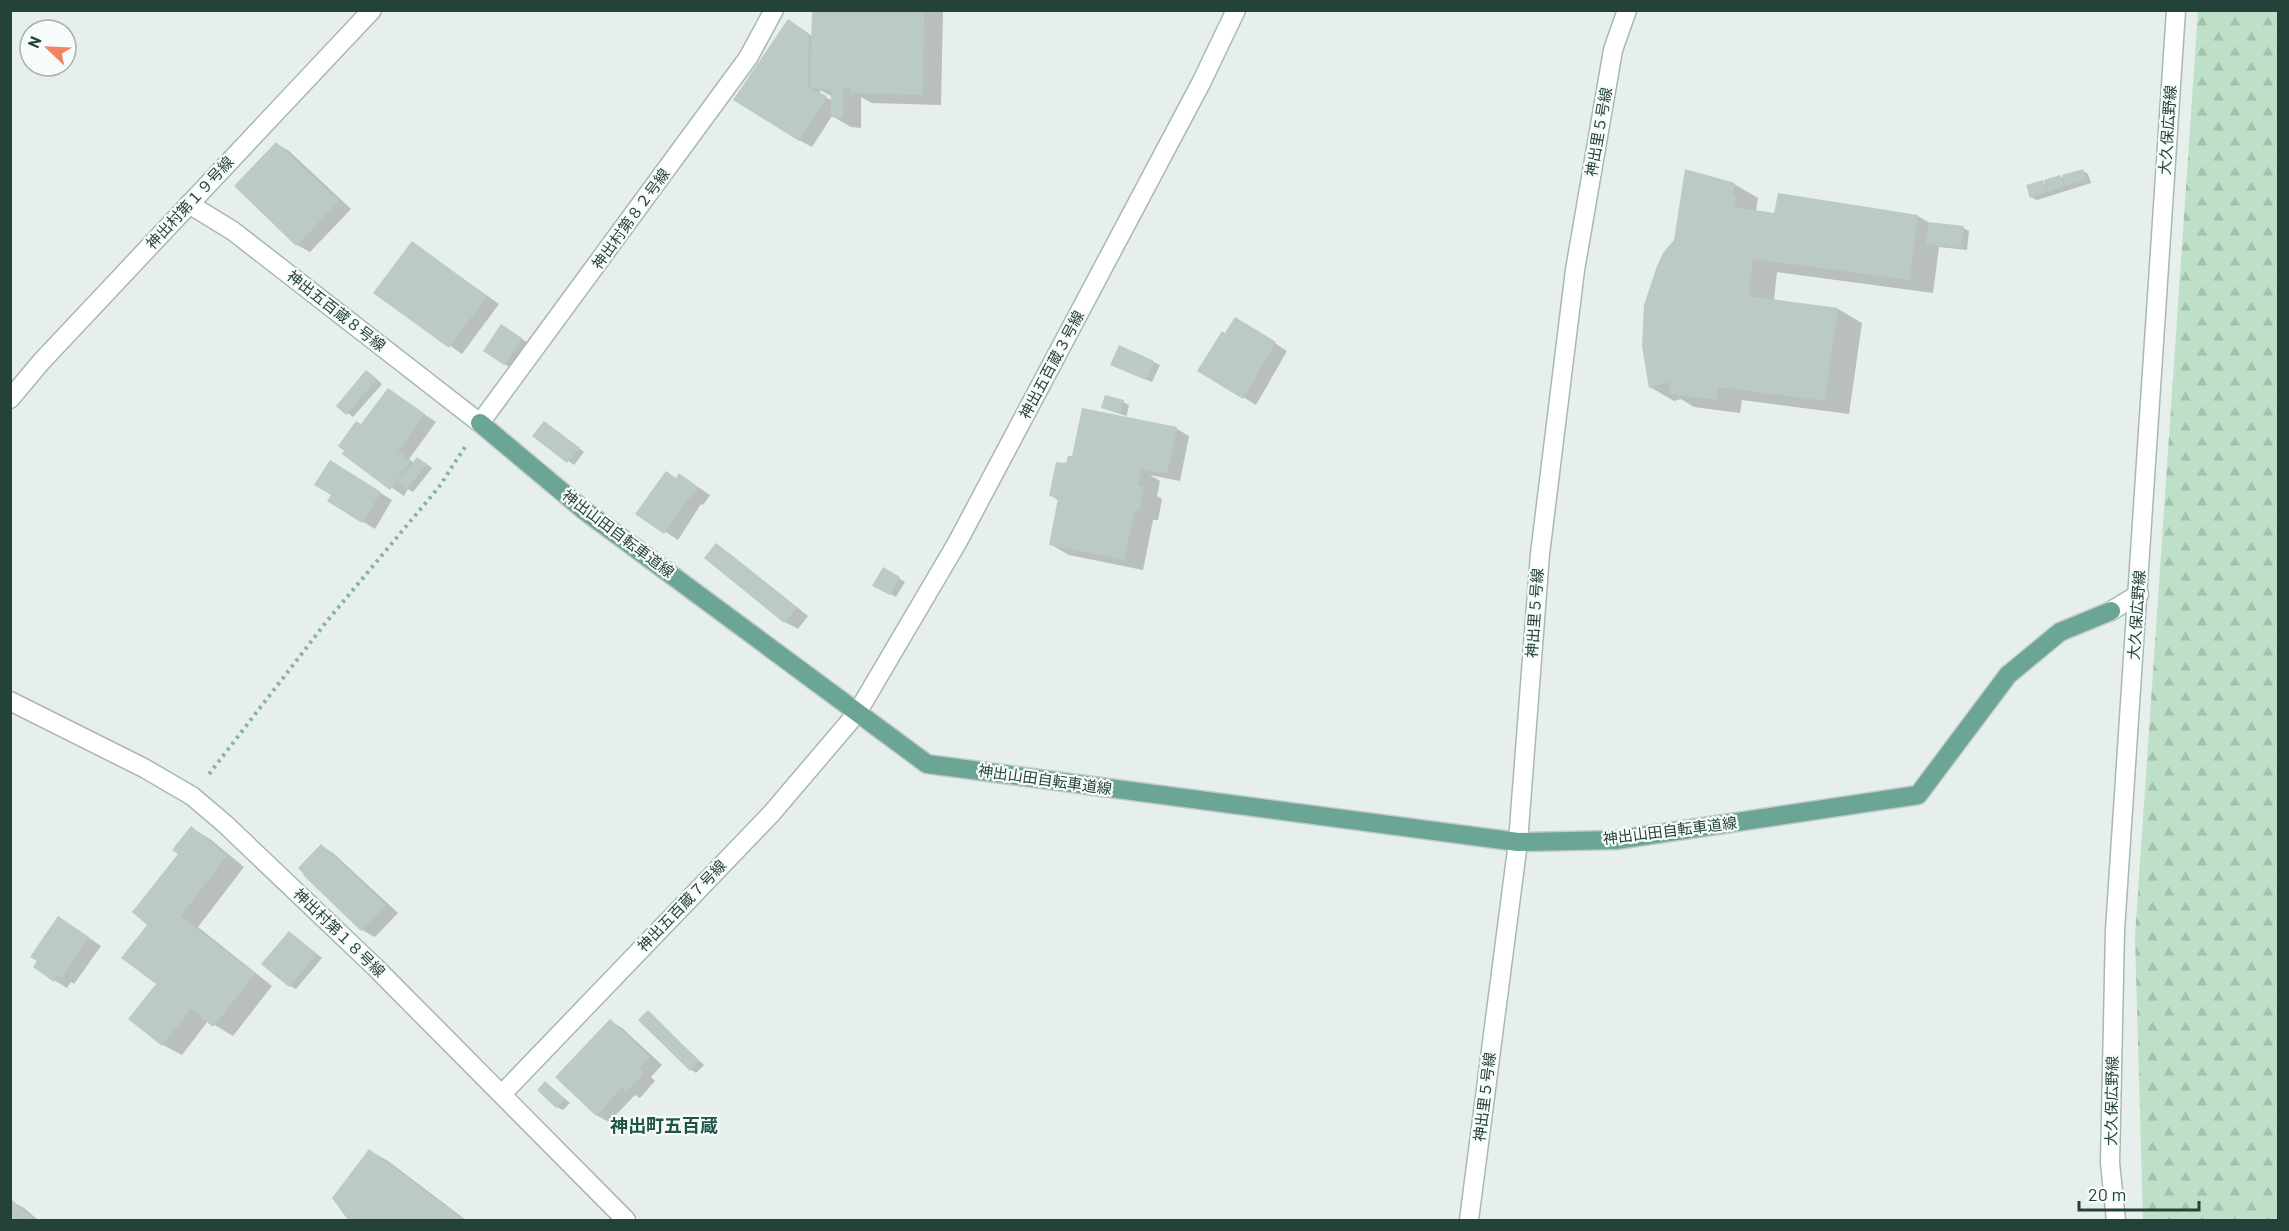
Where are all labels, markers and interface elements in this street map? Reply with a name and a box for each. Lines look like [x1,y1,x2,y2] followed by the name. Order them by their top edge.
[18,18,78,78] north arrow
[23,33,45,51] text: N
[2155,84,2179,175] street label: 大久保広野線
[1581,86,1615,178] street label: 神出里５号線
[142,152,237,252] street label: 神出村第１９号線
[588,165,673,272] street label: 神出村第８２号線
[284,266,389,354] street label: 神出五百蔵８号線
[1015,307,1087,422] street label: 神出五百蔵３号線
[559,485,678,581] street label: 神出山田自転車道線
[1522,567,1546,658] street label: 神出里５号線
[2124,569,2148,660] street label: 大久保広野線
[977,761,1113,797] street label: 神出山田自転車道線
[1602,813,1738,847] street label: 神出山田自転車道線
[633,856,729,955] street label: 神出五百蔵７号線
[290,884,389,980] street label: 神出村第１８号線
[1470,1051,1498,1143] street label: 神出里５号線
[2101,1056,2121,1146] street label: 大久保広野線
[610,1114,718,1136] district label: 神出町五百蔵
[2079,1174,2199,1212] scale bar
[2088,1183,2126,1205] text: 20 m

